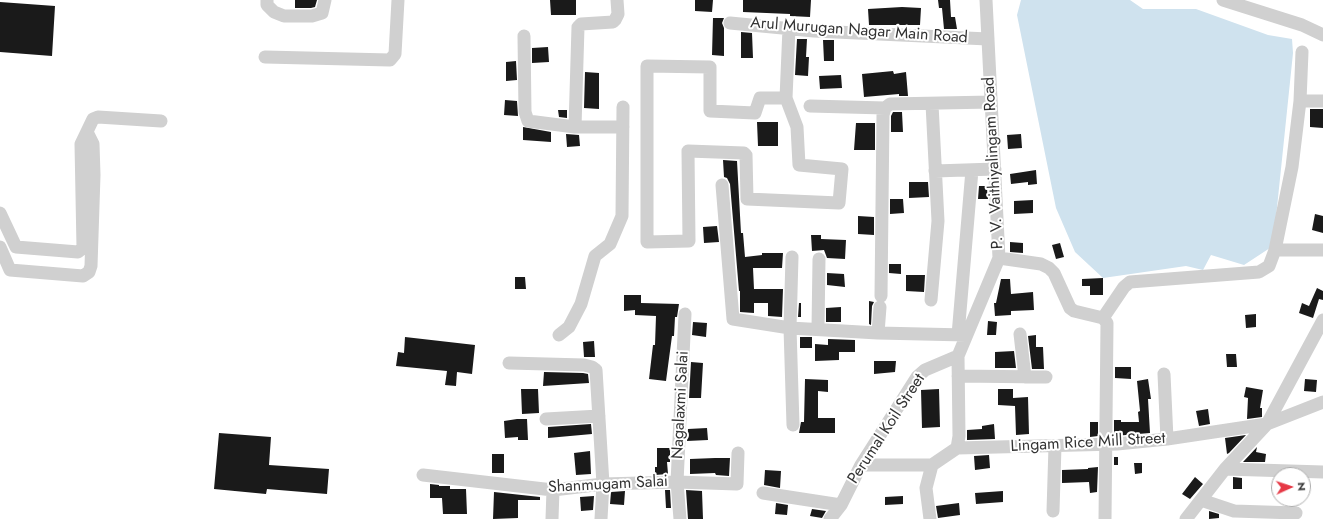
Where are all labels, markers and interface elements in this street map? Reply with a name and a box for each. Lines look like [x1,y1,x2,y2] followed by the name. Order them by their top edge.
[750,14,968,48] street label: Arul Murugan Nagar Main Road
[980,76,1008,250] street label: P. V. Vaithiyalingam Road
[669,350,693,460] street label: Nagalaxmi Salai
[844,370,930,488] street label: Perumal Koil Street
[1010,429,1166,457] street label: Lingam Rice Mill Street
[1271,467,1311,507] north arrow
[547,472,669,498] street label: Shanmugam Salai
[1294,482,1310,491] text: N

